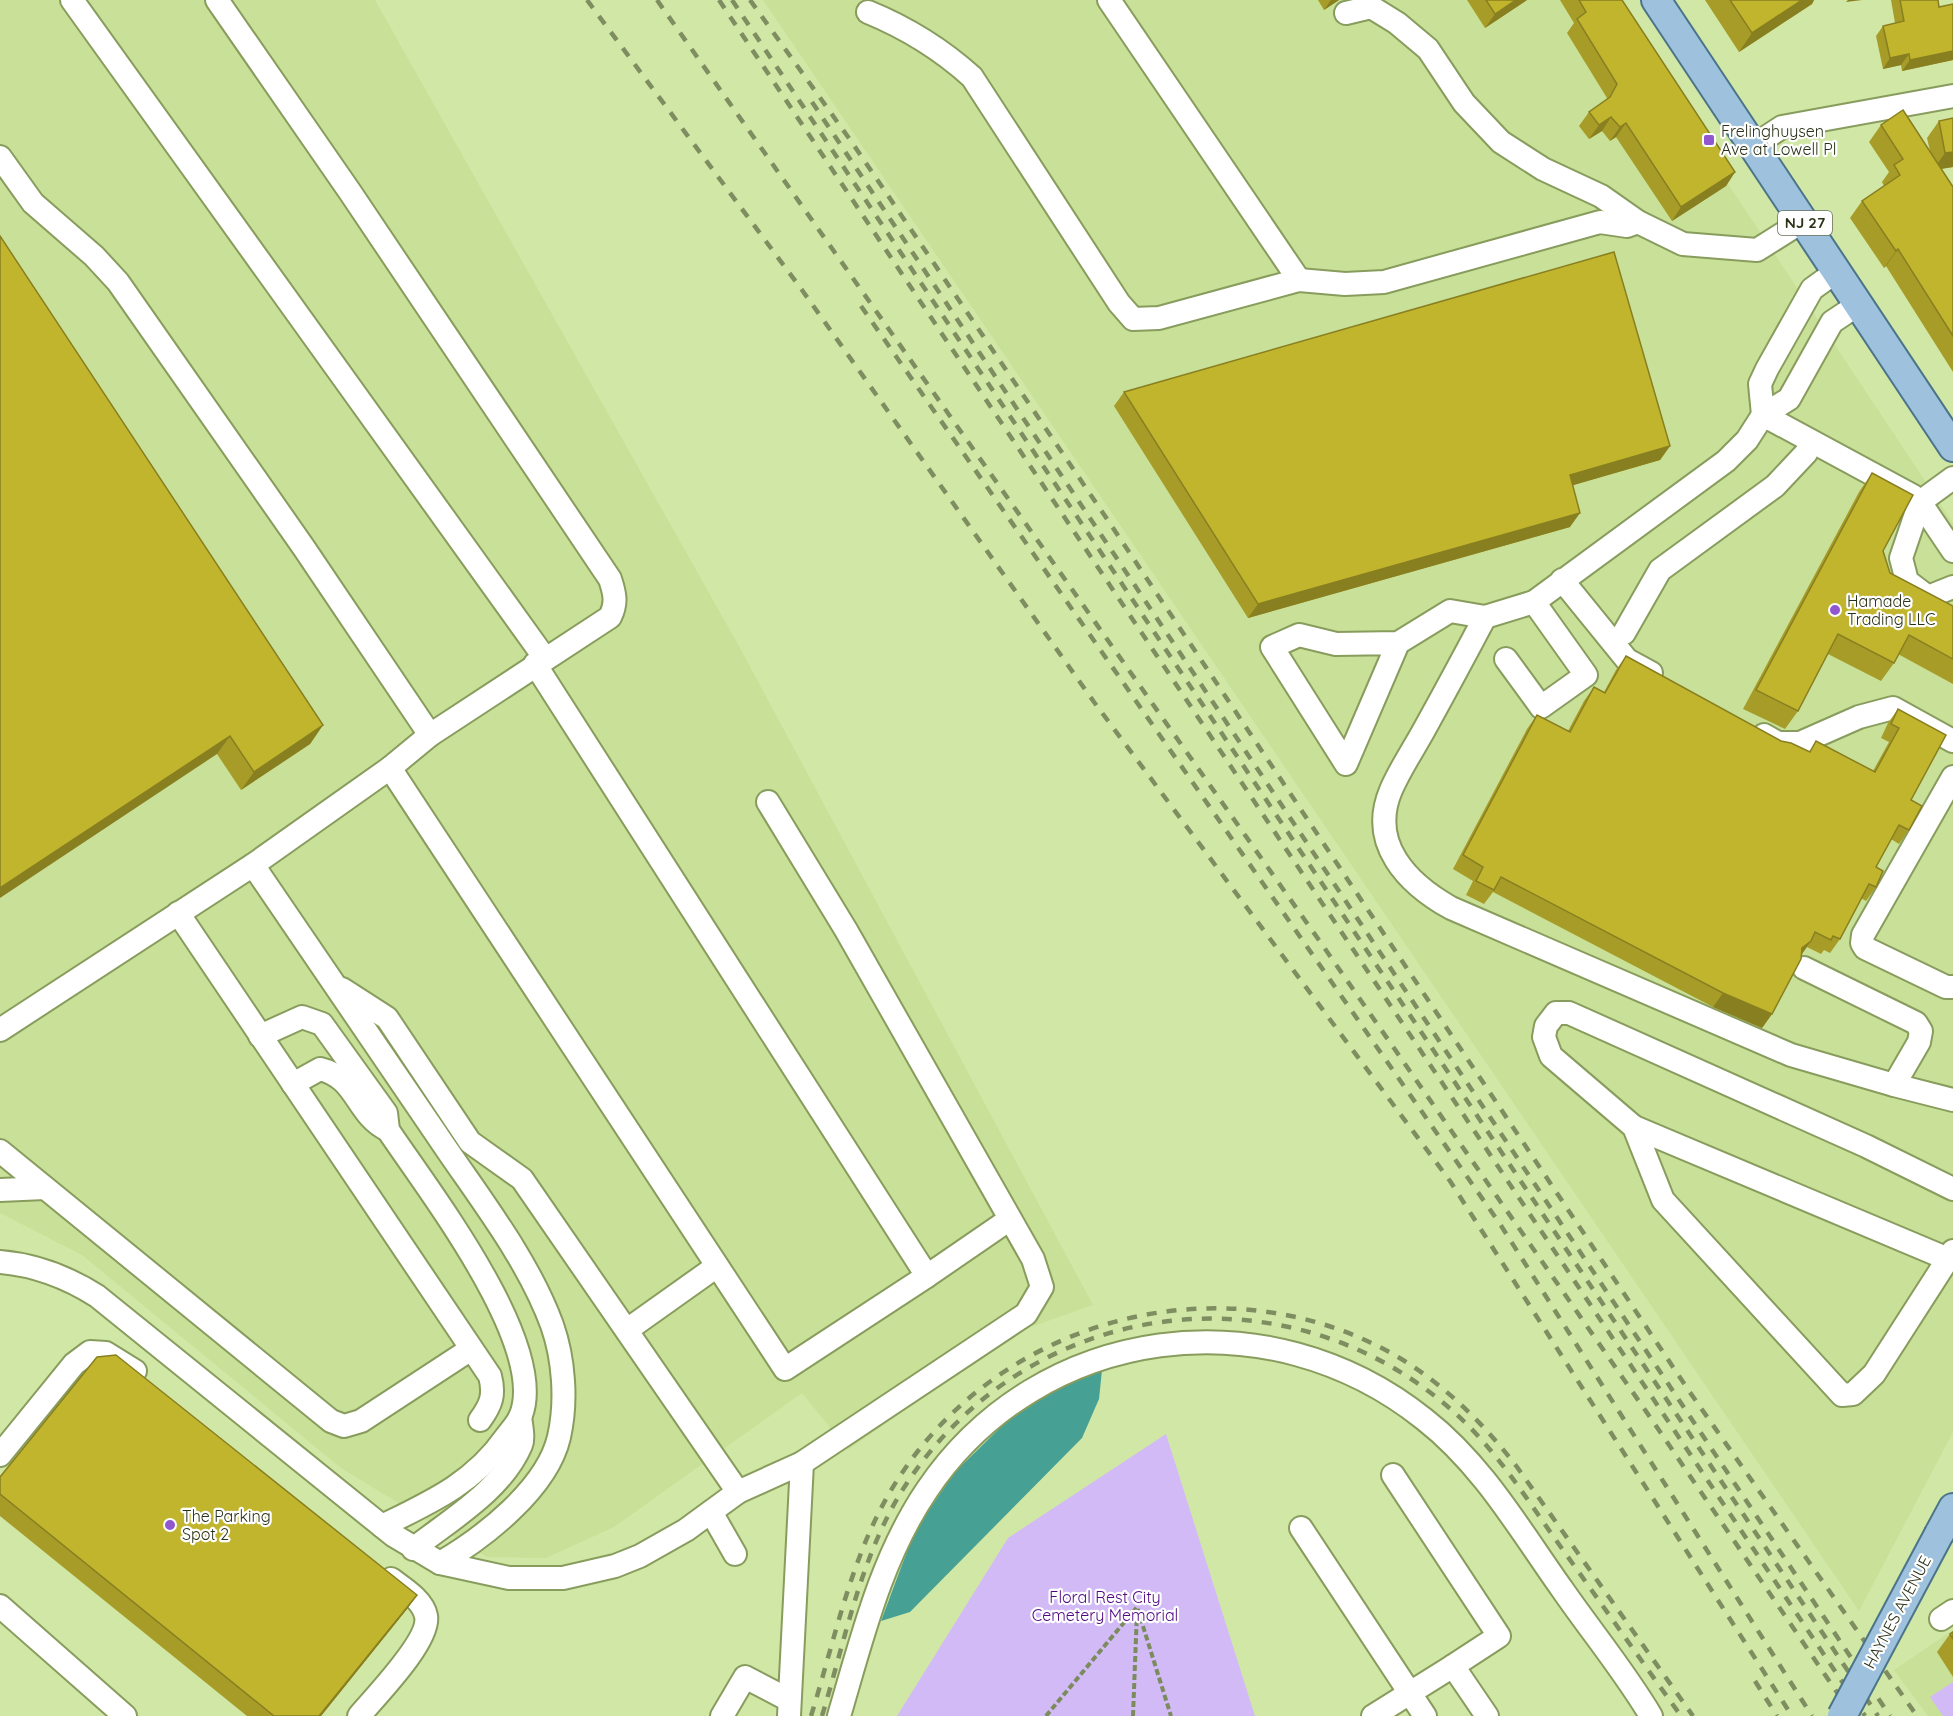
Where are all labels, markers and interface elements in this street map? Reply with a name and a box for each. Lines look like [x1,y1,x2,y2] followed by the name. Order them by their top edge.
[1721,121,1836,159] place label: Frelinghuysen Ave at Lowell Pl
[1702,133,1716,147] marker: Frelinghuysen Ave at Lowell Pl
[1778,211,1832,235] road number: NJ 27
[1847,591,1935,629] place label: Hamade Trading LLC
[1828,603,1842,617] marker: Hamade Trading LLC
[182,1506,271,1544] place label: The Parking Spot 2
[163,1518,177,1532] marker: The Parking Spot 2
[1859,1552,1935,1672] street label: HAYNES AVENUE
[1032,1587,1178,1625] park label: Floral Rest City Cemetery Memorial

